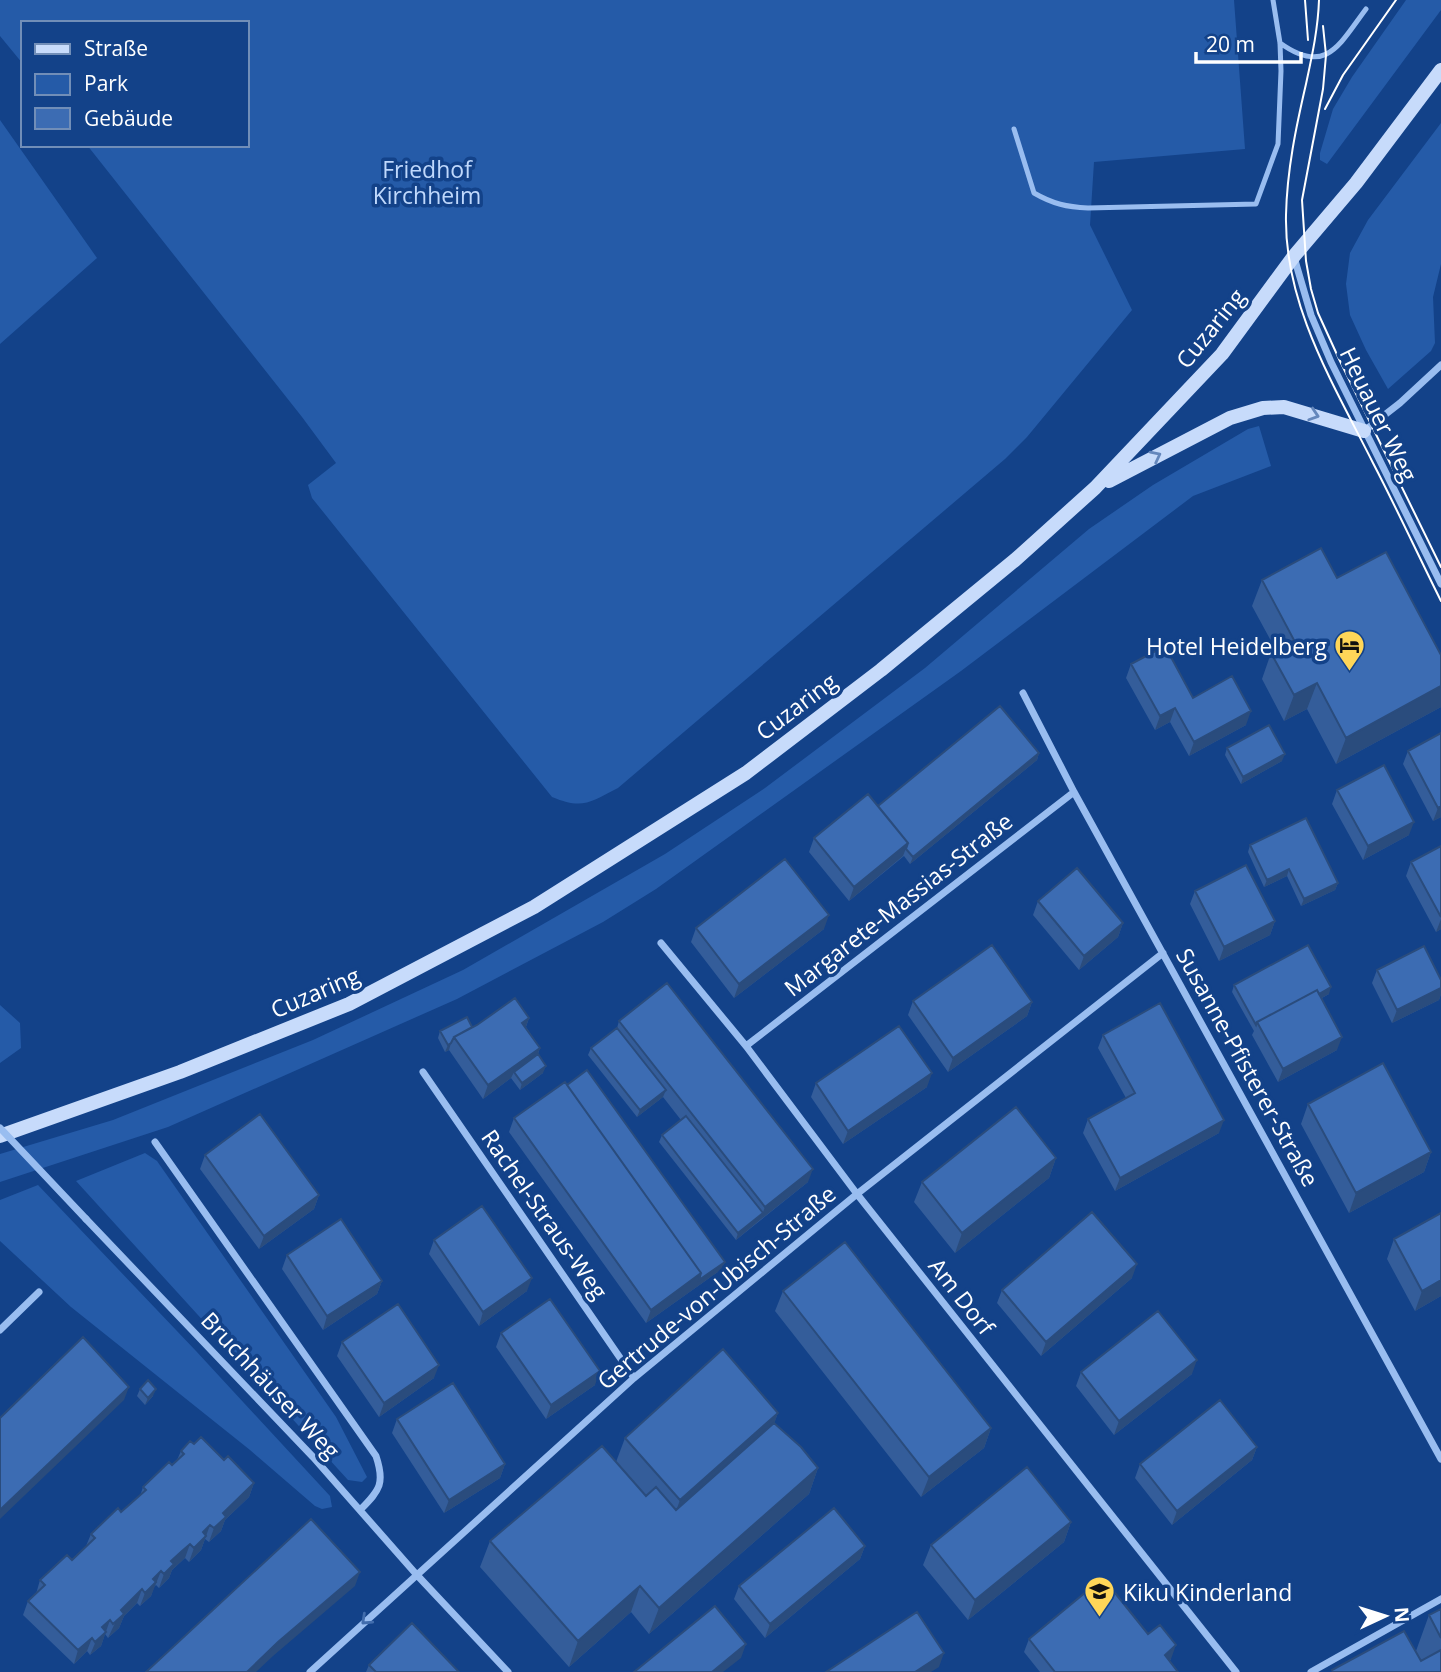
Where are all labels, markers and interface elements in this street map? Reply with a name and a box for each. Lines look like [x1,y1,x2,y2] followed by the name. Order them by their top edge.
[21,21,248,147] legend
[1196,21,1301,65] scale bar
[1206,30,1255,58] text: 20 m
[84,34,148,62] text: Straße
[84,69,128,97] text: Park
[84,104,173,132] text: Gebäude
[373,153,481,211] park label: Friedhof Kirchheim
[1168,281,1252,375] street label: Cuzaring
[1333,341,1426,487] street label: Heuauer Weg
[1308,406,1320,421] one-way arrow
[1149,451,1161,465] one-way arrow
[1333,629,1367,673] hotel icon: Hotel Heidelberg
[1146,630,1328,662] place label: Hotel Heidelberg
[749,665,844,747] street label: Cuzaring
[777,805,1019,1003] street label: Margarete-Massias-Straße
[1169,942,1327,1192] street label: Susanne-Pfisterer-Straße
[265,959,365,1025] street label: Cuzaring
[474,1123,616,1306] street label: Rachel-Straus-Weg
[590,1178,842,1396] street label: Gertrude-von-Ubisch-Straße
[922,1251,1003,1342] street label: Am Dorf
[194,1304,348,1466] street label: Bruchhäuser Weg
[1083,1575,1117,1619] school or university icon: Kiku Kinderland
[1123,1576,1292,1608] place label: Kiku Kinderland
[1350,1581,1420,1651] north arrow
[1388,1606,1415,1623] text: N
[361,1612,374,1625] one-way arrow

